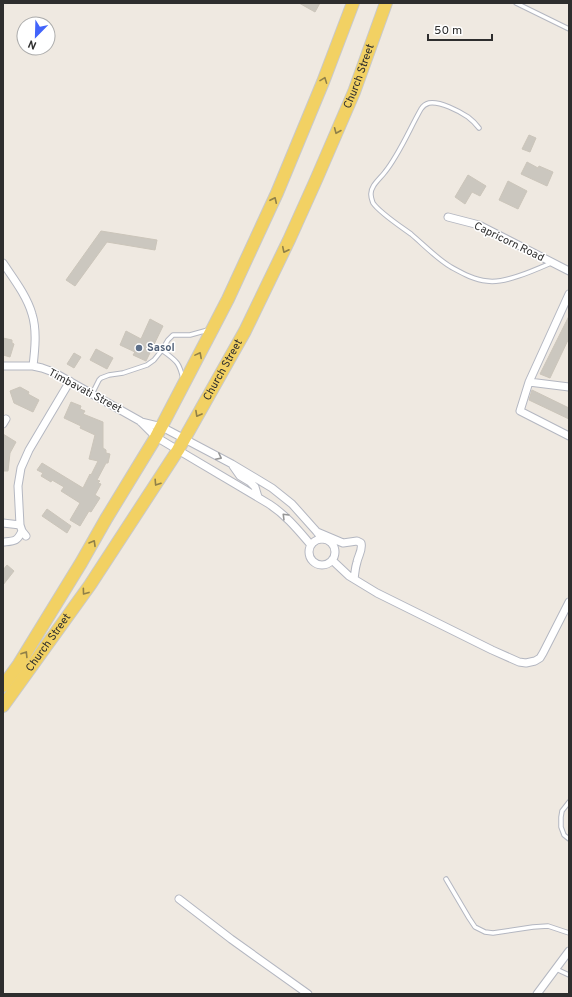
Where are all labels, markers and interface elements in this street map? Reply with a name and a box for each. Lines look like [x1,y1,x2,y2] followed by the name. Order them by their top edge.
[16,16,56,56] north arrow
[428,16,492,42] scale bar
[434,23,462,39] text: 50 m
[26,36,39,52] text: N
[341,42,378,111] street label: Church Street
[319,76,327,83] one-way arrow
[334,126,342,134] one-way arrow
[269,196,277,204] one-way arrow
[472,219,546,265] street label: Capricorn Road
[282,246,290,253] one-way arrow
[200,337,246,403] street label: Church Street
[147,341,175,355] place label: Sasol
[134,343,144,353] marker: Sasol
[194,351,202,359] one-way arrow
[46,366,124,416] street label: Timbavati Street
[195,410,203,417] one-way arrow
[215,452,222,460] one-way arrow
[154,479,161,486] one-way arrow
[282,513,290,521] one-way arrow
[88,540,95,547] one-way arrow
[83,587,90,594] one-way arrow
[23,611,74,674] street label: Church Street
[20,651,28,658] one-way arrow

